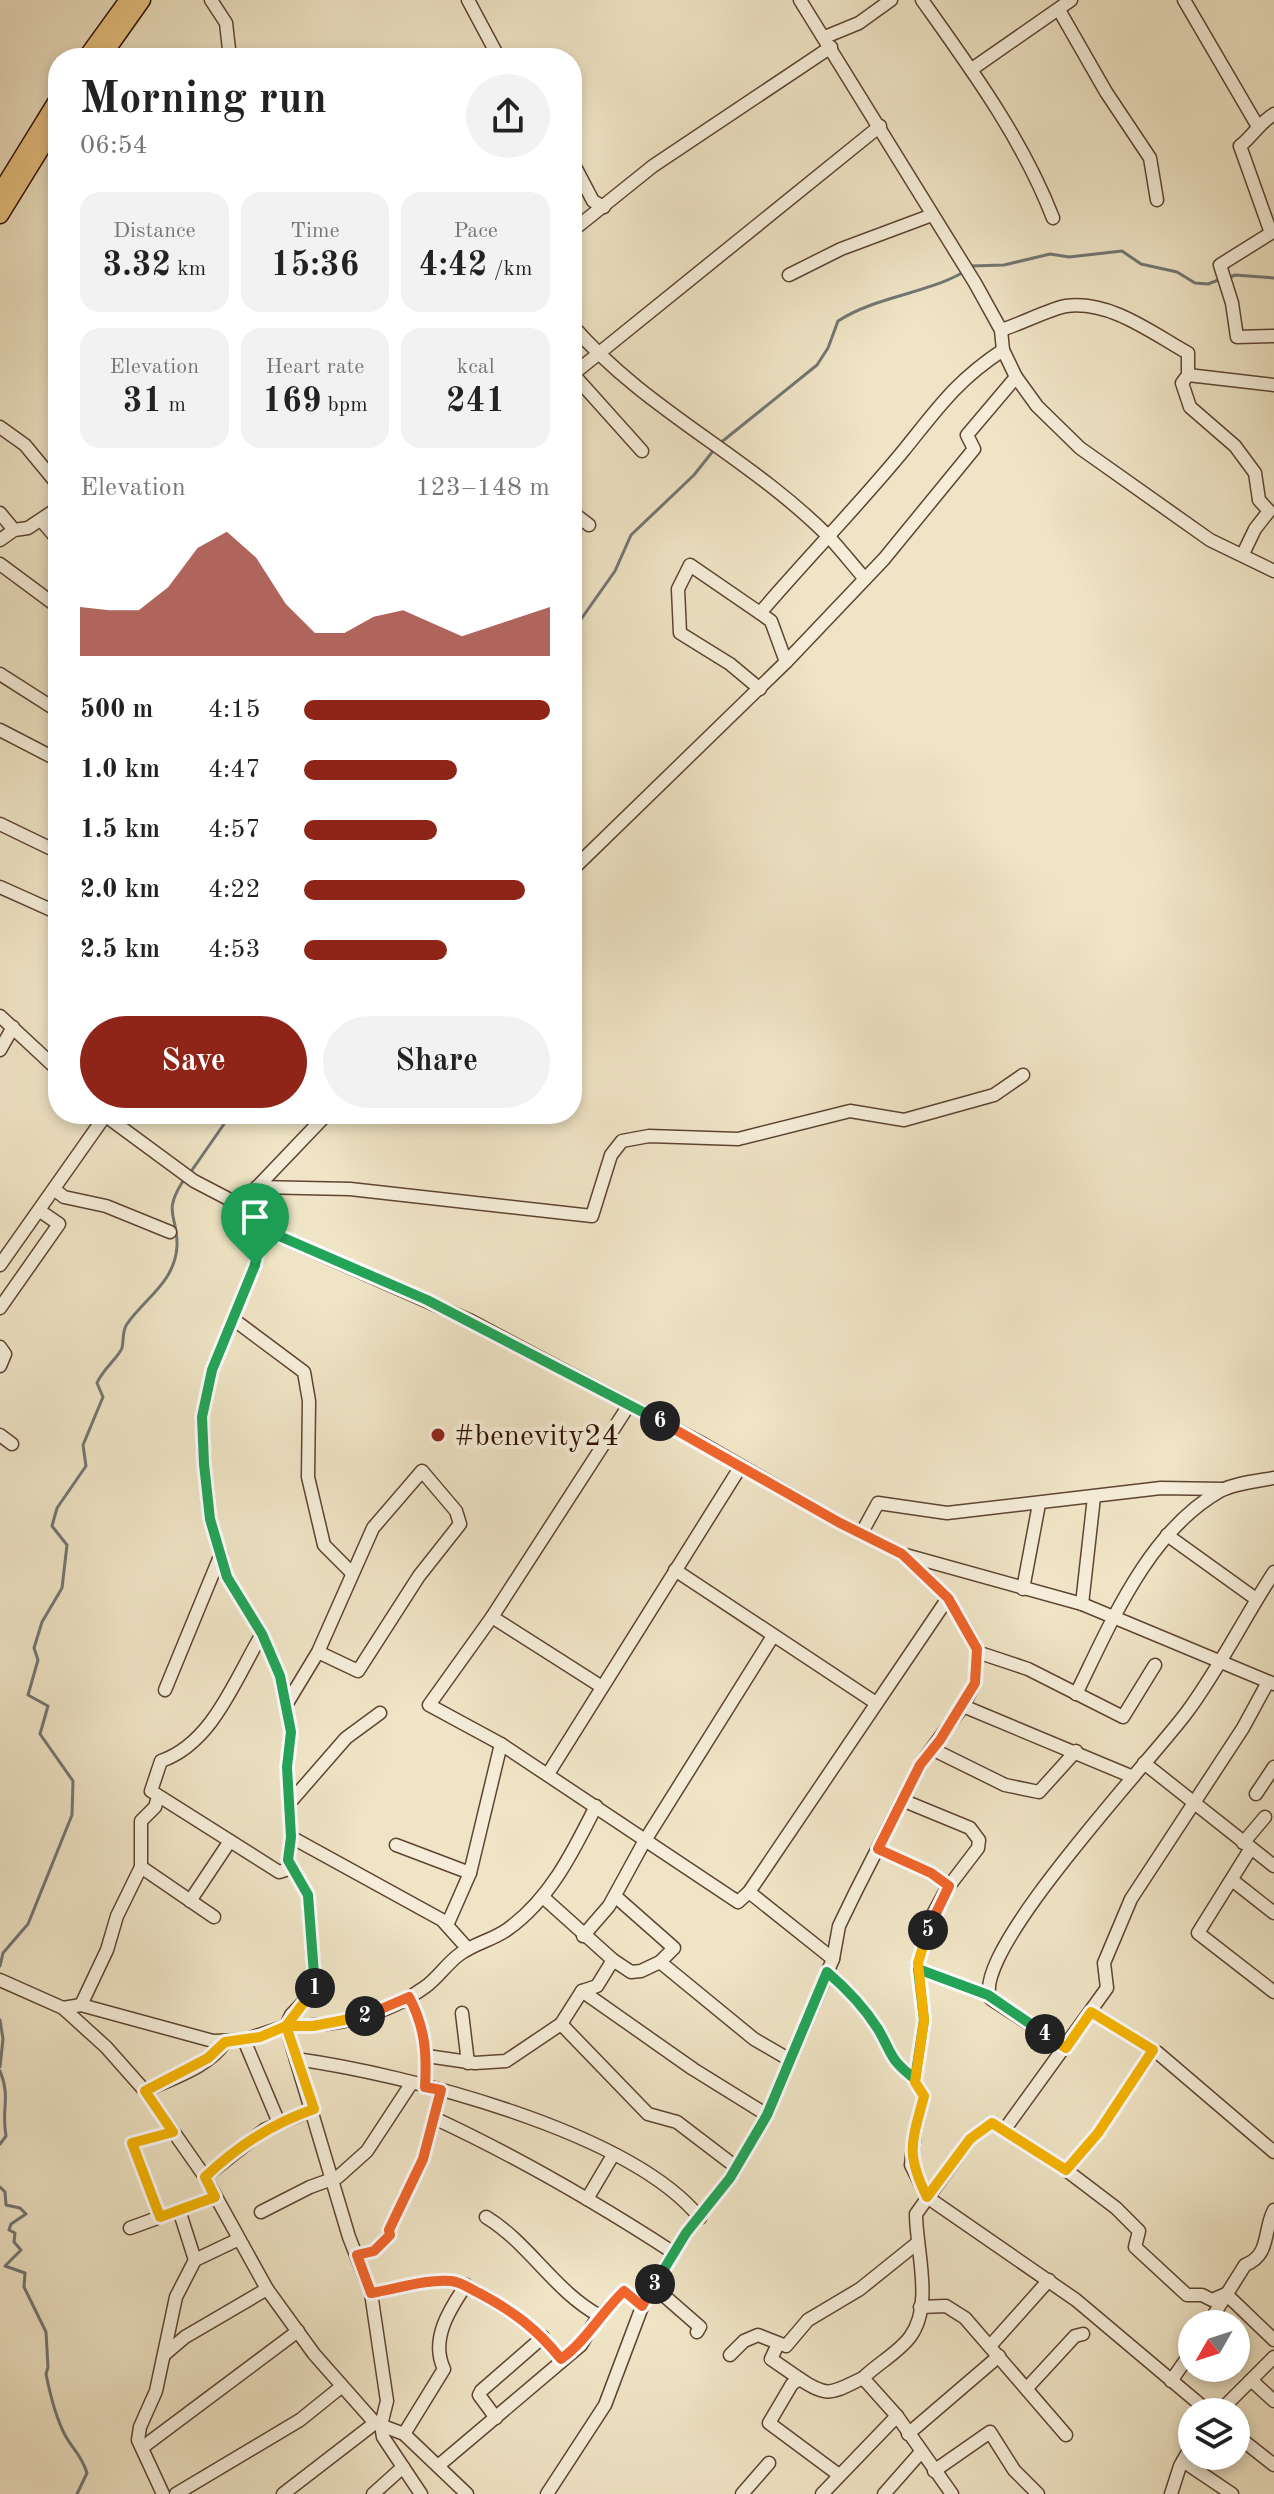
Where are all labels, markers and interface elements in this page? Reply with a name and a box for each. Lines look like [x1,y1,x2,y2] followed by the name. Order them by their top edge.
[466,74,550,158] button: share
[80,78,327,122] text: Morning run
[80,133,148,159] text: 06:54
[113,220,196,242] text: Distance
[290,220,340,242] text: Time
[453,220,498,242] text: Pace
[102,249,171,283] text: 3.32
[271,249,359,283] text: 15:36
[419,249,488,283] text: 4:42
[171,258,206,280] text: km
[488,258,532,280] text: /km
[110,356,199,378] text: Elevation
[266,356,364,378] text: Heart rate
[457,356,495,378] text: kcal
[123,385,162,419] text: 31
[262,385,321,419] text: 169
[446,385,505,419] text: 241
[162,394,186,416] text: m
[321,394,368,416] text: bpm
[80,475,186,501] text: Elevation
[415,475,550,501] text: 123–148 m
[80,697,153,723] text: 500 m
[208,697,261,723] text: 4:15
[80,757,160,783] text: 1.0 km
[208,757,261,783] text: 4:47
[80,817,160,843] text: 1.5 km
[208,817,261,843] text: 4:57
[80,877,160,903] text: 2.0 km
[208,877,261,903] text: 4:22
[80,937,160,963] text: 2.5 km
[208,937,261,963] text: 4:53
[80,1016,307,1108] button: Save
[323,1016,550,1108] button: Share
[221,1183,289,1265] pin
[233,1195,277,1239] icon: arrive
[640,1401,680,1441] pin: 6
[654,1410,666,1432] text: 6
[454,1422,619,1452] place label: #benevity24
[429,1426,447,1444] marker: #benevity24
[908,1910,948,1950] pin: 5
[922,1919,934,1941] text: 5
[295,1968,335,2008] pin: 1
[309,1977,321,1999] text: 1
[345,1996,385,2036] pin: 2
[359,2005,371,2027] text: 2
[1025,2014,1065,2054] pin: 4
[1039,2023,1051,2045] text: 4
[635,2264,675,2304] pin: 3
[649,2273,661,2295] text: 3
[1178,2310,1250,2382] north arrow
[1178,2310,1250,2470] map controls
[1178,2398,1250,2470] button: layers

